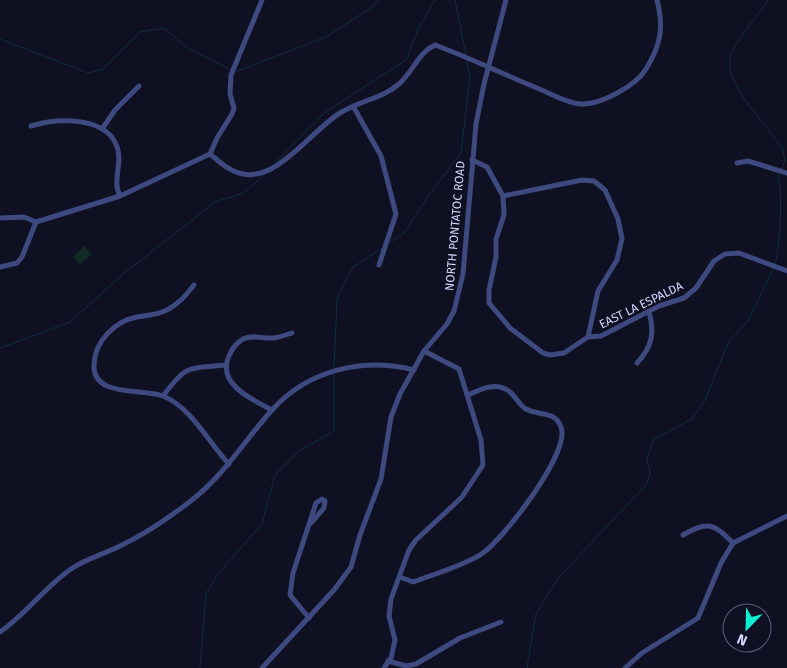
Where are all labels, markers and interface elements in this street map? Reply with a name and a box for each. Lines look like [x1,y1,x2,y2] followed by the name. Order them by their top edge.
[442,160,468,292] street label: NORTH PONTATOC ROAD
[597,279,685,331] street label: EAST LA ESPALDA
[722,603,772,653] north arrow
[735,630,750,649] text: N

